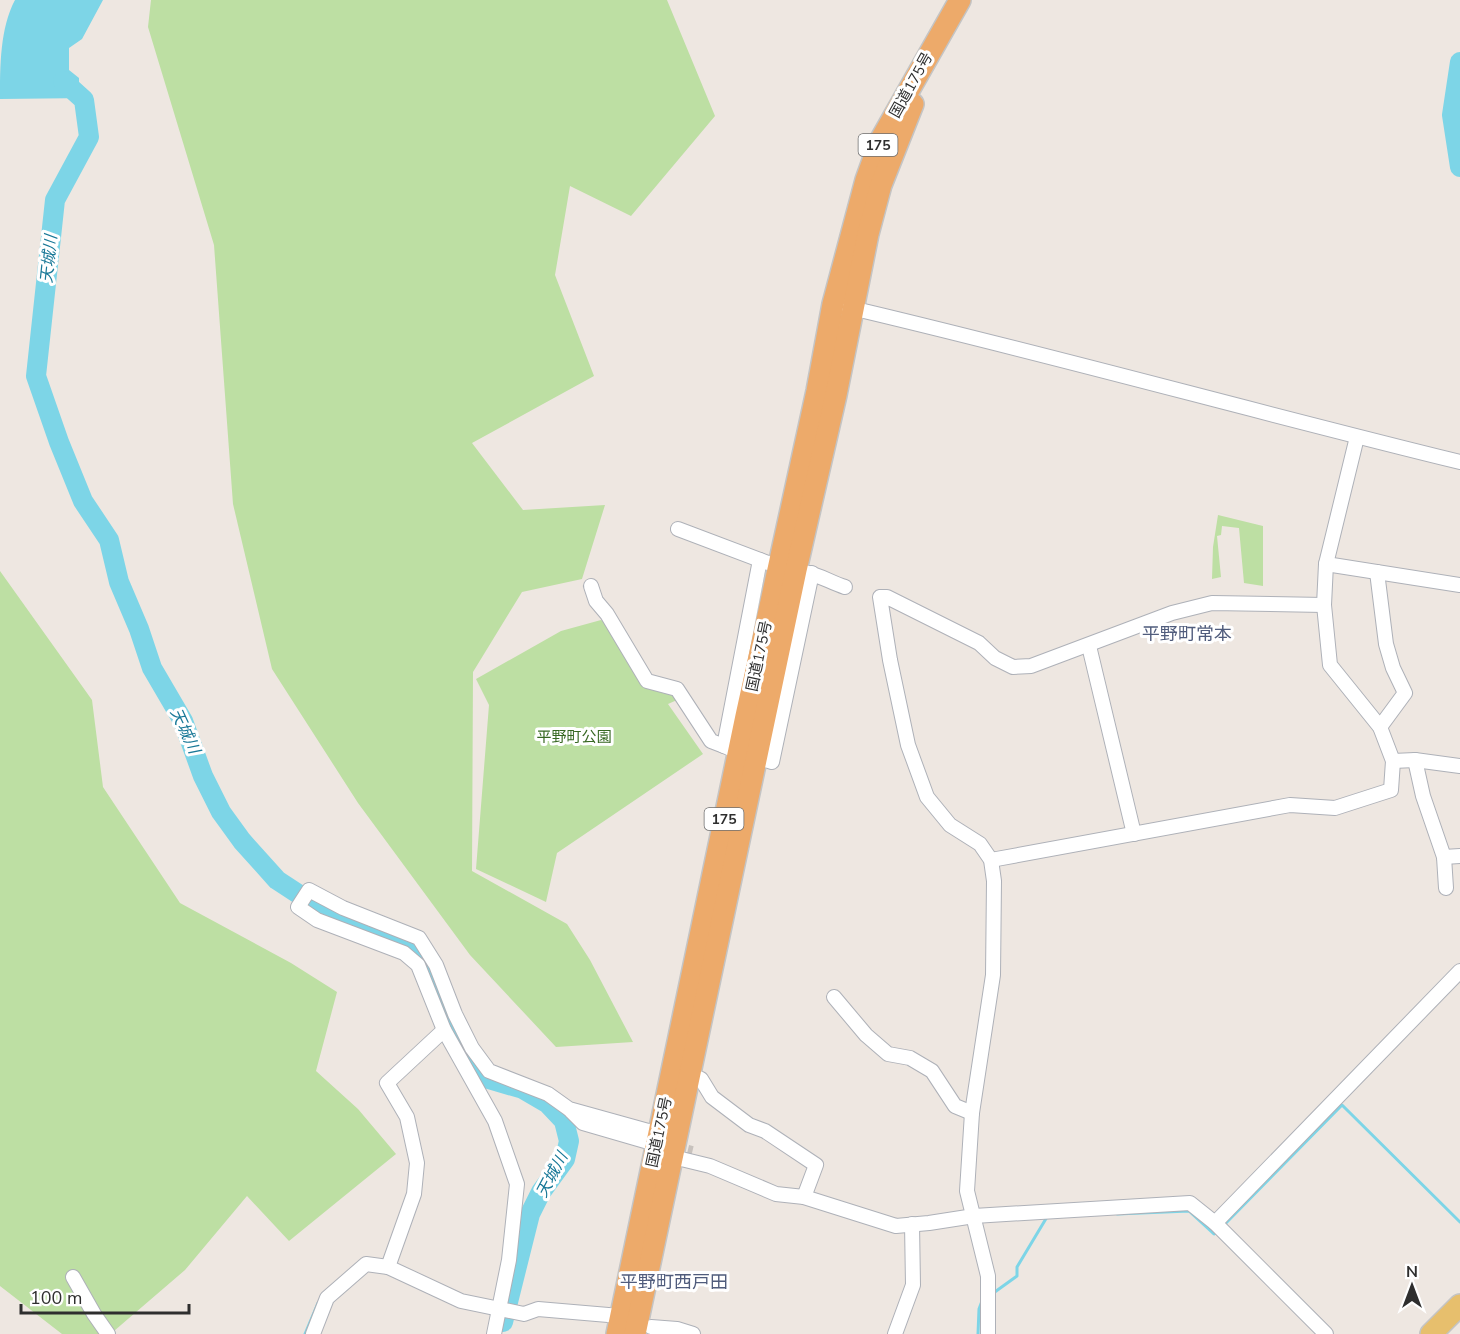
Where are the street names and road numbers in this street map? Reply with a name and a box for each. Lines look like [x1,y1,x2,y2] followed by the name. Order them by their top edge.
[885,49,937,121] street label: 国道175号
[858,134,898,156] road number: 175
[742,619,776,693] street label: 国道175号
[704,808,744,830] road number: 175
[642,1095,676,1169] street label: 国道175号

